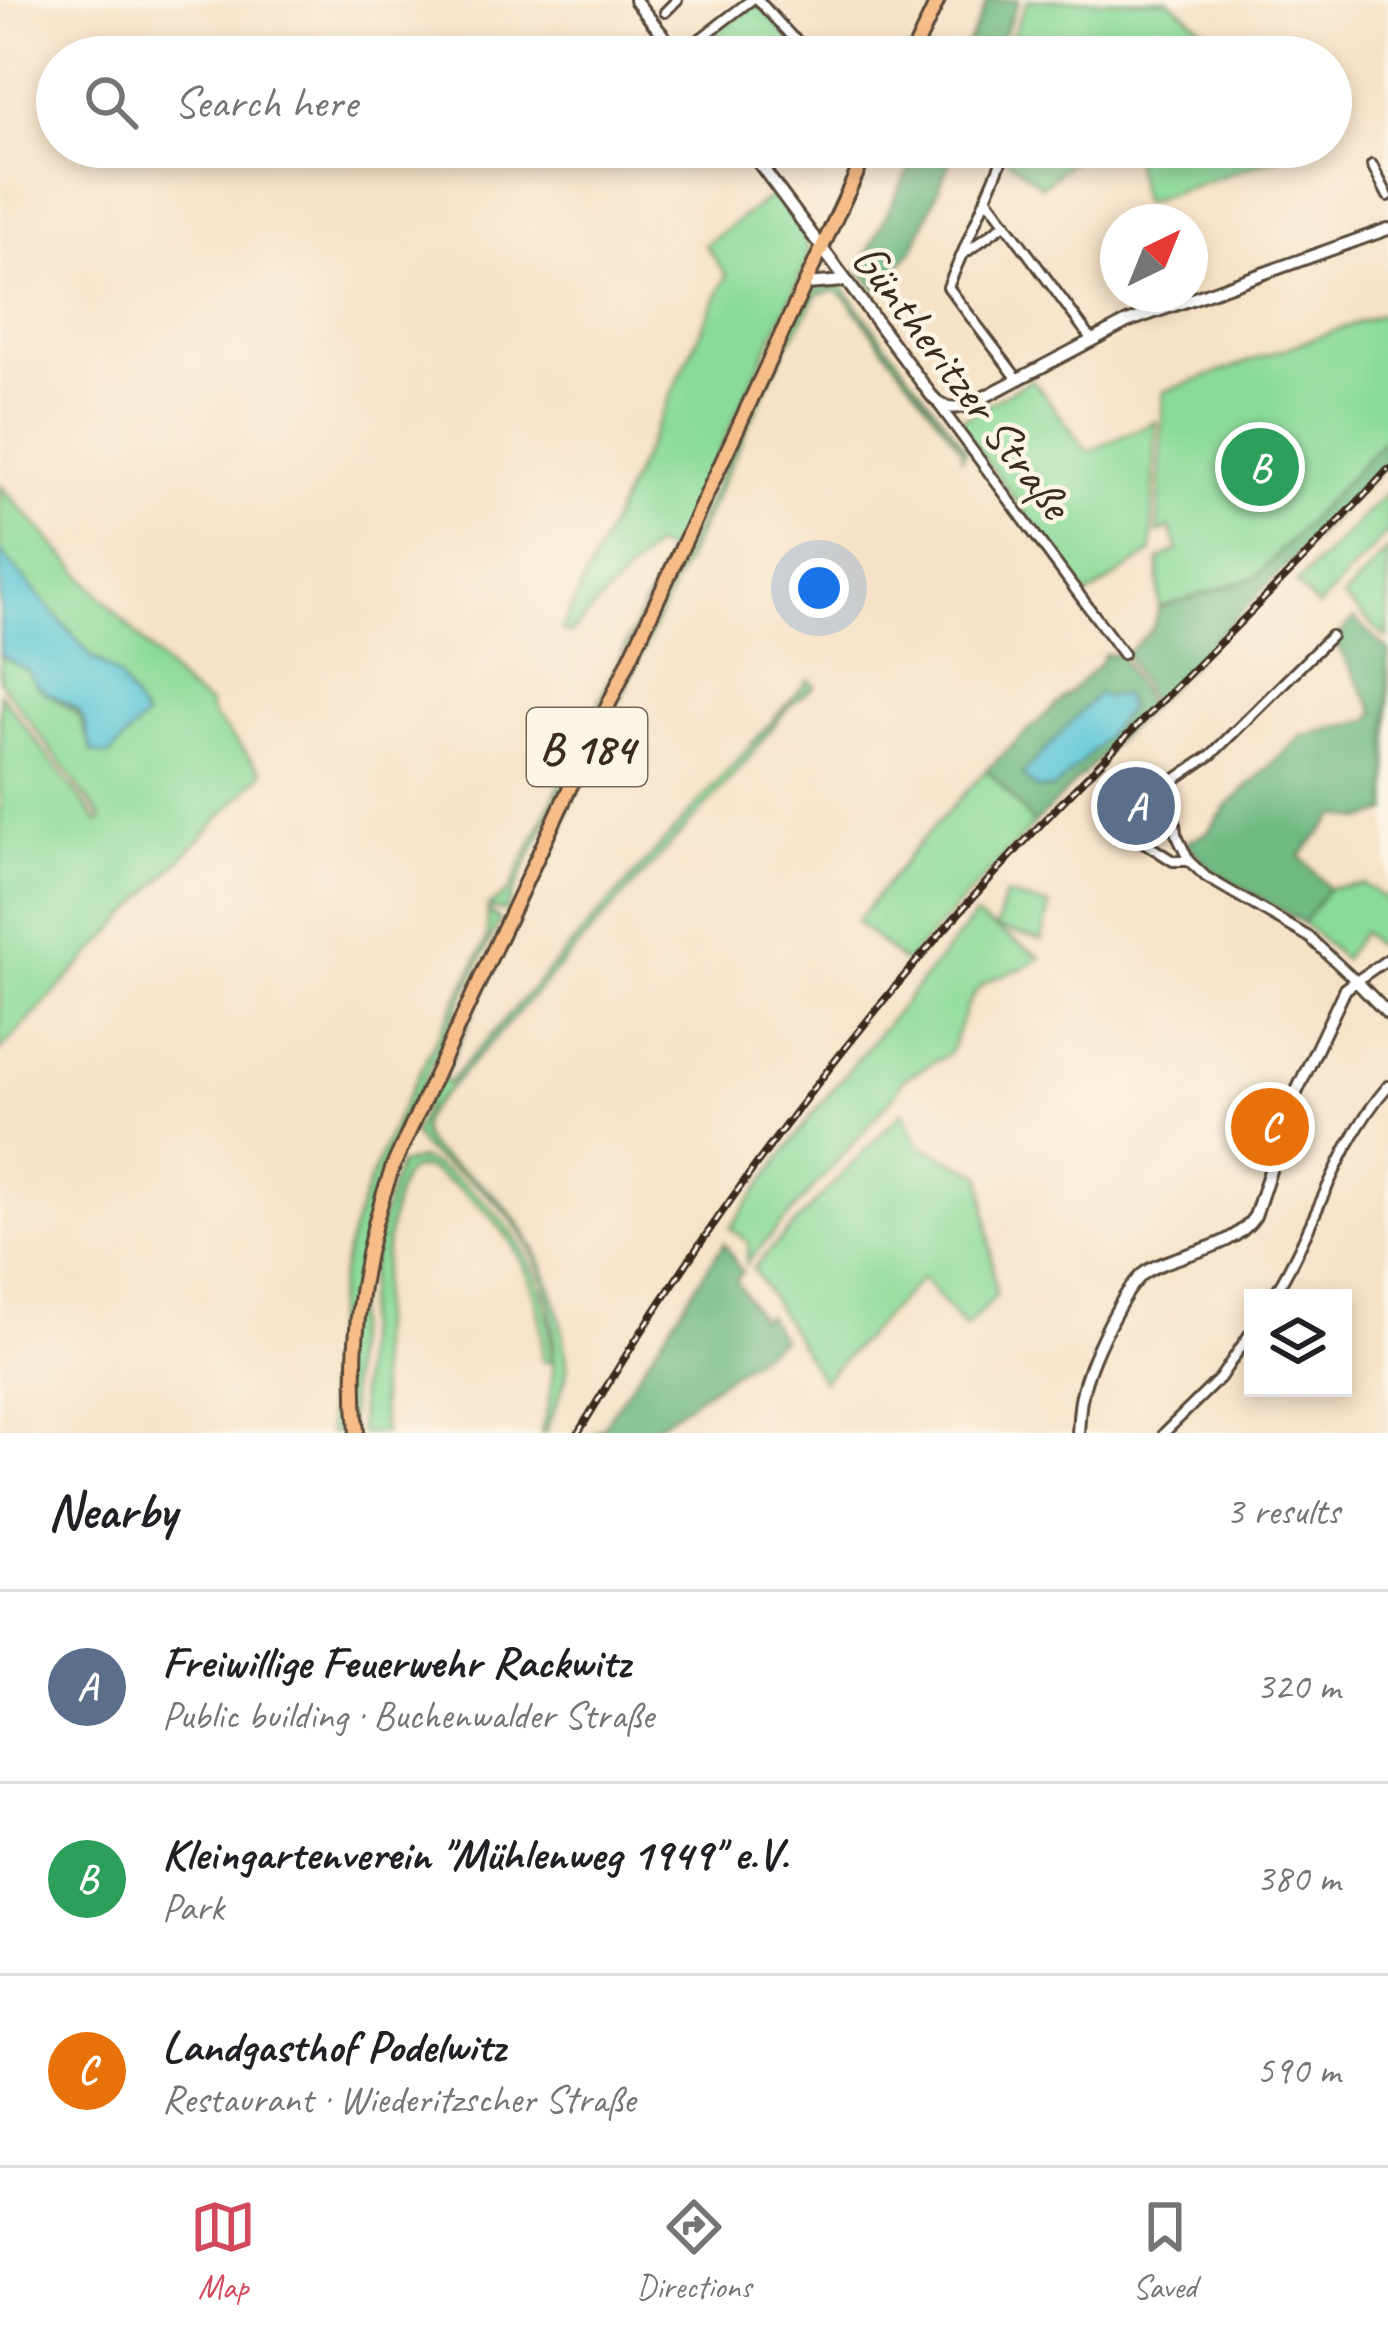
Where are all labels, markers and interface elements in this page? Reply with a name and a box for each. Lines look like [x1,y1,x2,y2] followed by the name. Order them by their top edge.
[36,36,1352,168] search box
[78,69,144,135] icon: search
[174,74,357,131] text: Search here
[1100,204,1208,312] north arrow
[839,231,1087,533] street label: Güntheritzer Straße
[1221,422,1299,512] pin: B
[789,558,849,618] your location
[527,708,647,786] road number: B 184
[1097,761,1175,851] pin: A
[1231,1082,1309,1172] pin: C
[1244,1289,1352,1397] map controls
[1244,1289,1352,1397] button: layers
[48,1479,176,1543] text: Nearby
[1226,1487,1340,1536] text: 3 results
[162,1634,630,1691] text: Freiwillige Feuerwehr Rackwitz
[77,1662,97,1711] text: A
[1256,1662,1340,1711] text: 320 m
[162,1691,654,1740] text: Public building · Buchenwalder Straße
[162,1826,788,1883] text: Kleingartenverein "Mühlenweg 1949" e.V.
[77,1854,97,1903] text: B
[1256,1854,1340,1903] text: 380 m
[162,1883,224,1932] text: Park
[162,2018,505,2075] text: Landgasthof Podelwitz
[78,2046,96,2095] text: C
[1256,2046,1340,2095] text: 590 m
[162,2075,635,2124] text: Restaurant · Wiederitzscher Straße
[190,2194,256,2308] tab: Map
[637,2194,751,2308] tab: Directions
[1132,2194,1198,2308] tab: Saved

